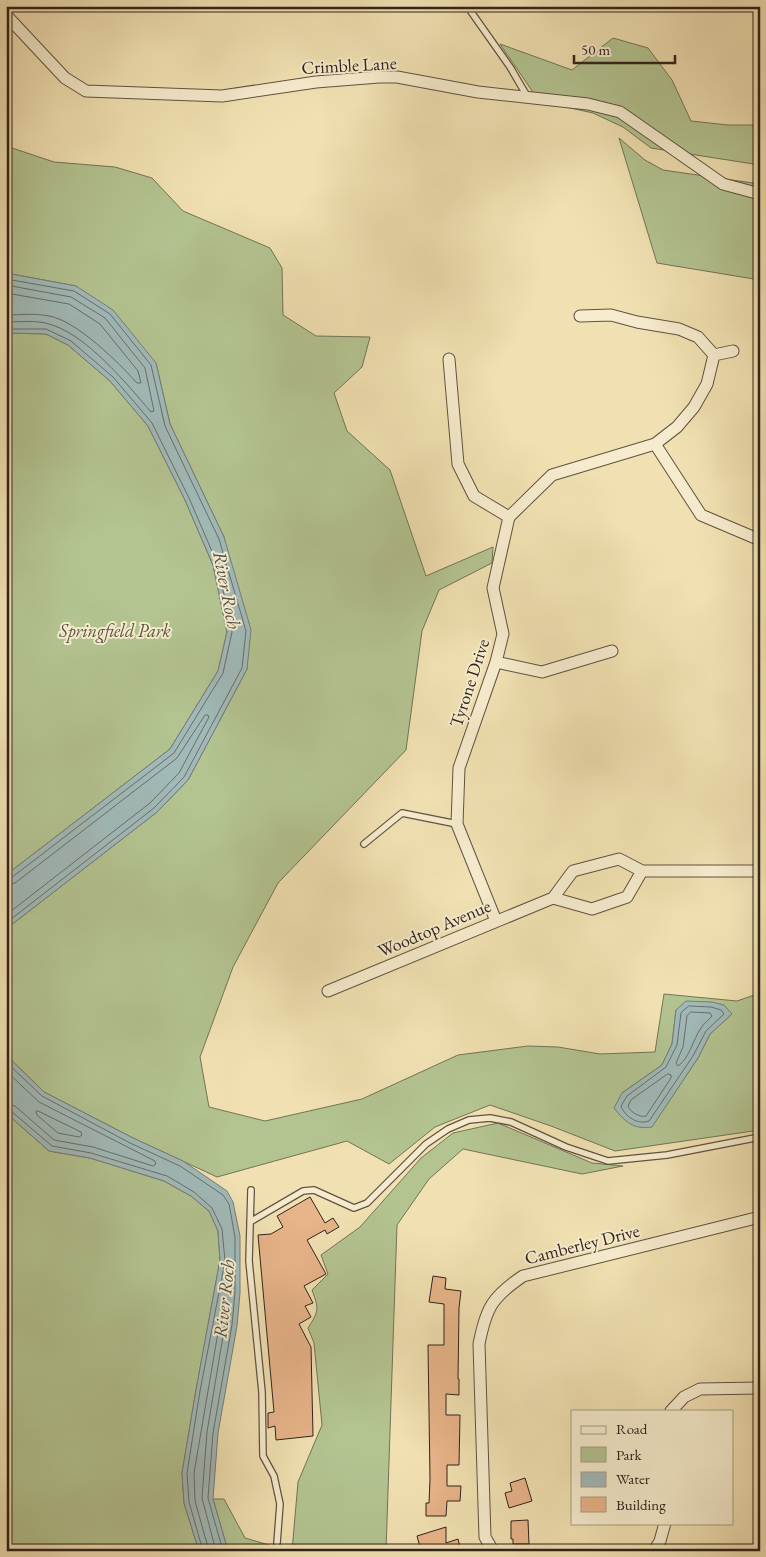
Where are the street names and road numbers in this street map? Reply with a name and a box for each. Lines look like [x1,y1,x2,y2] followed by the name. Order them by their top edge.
[301,51,397,79] street label: Crimble Lane
[444,636,494,730] street label: Tyrone Drive
[374,894,494,962] street label: Woodtop Avenue
[522,1219,642,1269] street label: Camberley Drive

